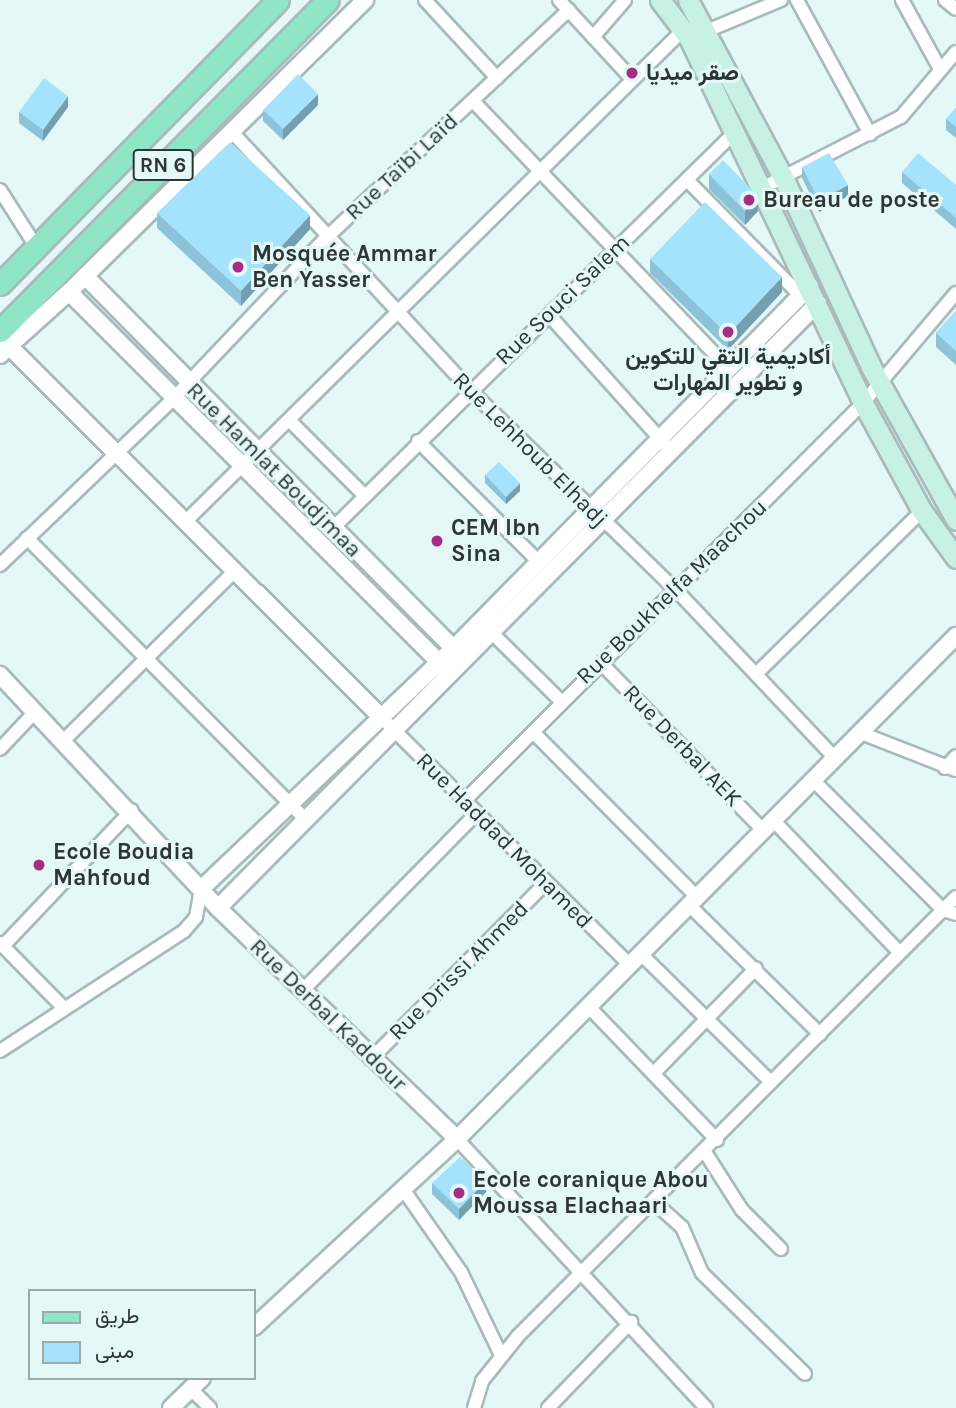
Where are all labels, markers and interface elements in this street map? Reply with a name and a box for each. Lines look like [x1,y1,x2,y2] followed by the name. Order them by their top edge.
[646,59,739,87] place label: صقر ميديا
[624,65,640,81] marker: صقر ميديا
[340,108,464,226] street label: Rue Taïbi Laïd
[132,148,194,182] road number: RN 6
[763,186,940,214] place label: Bureau de poste
[741,192,757,208] marker: Bureau de poste
[490,229,636,371] street label: Rue Souci Salem
[252,240,436,294] place label: Mosquée Ammar Ben Yasser
[230,259,246,275] marker: Mosquée Ammar Ben Yasser
[720,324,736,340] marker: أكاديمية التقي للتكوين و تطوير المهارات
[625,343,831,397] place label: أكاديمية التقي للتكوين و تطوير المهارات
[447,367,613,533] street label: Rue Lehhoub Elhadj
[181,377,367,563] street label: Rue Hamlat Boudjmaa
[571,494,773,690] street label: Rue Boukhelfa Maachou
[451,514,540,568] place label: CEM Ibn Sina
[429,533,445,549] marker: CEM Ibn Sina
[617,679,747,813] street label: Rue Derbal AEK
[410,747,598,935] street label: Rue Haddad Mohamed
[53,838,194,892] place label: Ecole Boudia Mahfoud
[31,857,47,873] marker: Ecole Boudia Mahfoud
[383,895,535,1047] street label: Rue Drissi Ahmed
[244,933,412,1097] street label: Rue Derbal Kaddour
[473,1166,709,1220] place label: Ecole coranique Abou Moussa Elachaari
[451,1185,467,1201] marker: Ecole coranique Abou Moussa Elachaari
[28,1289,256,1380] legend
[95,1304,140,1328] text: طريق
[95,1339,134,1363] text: مبنى

